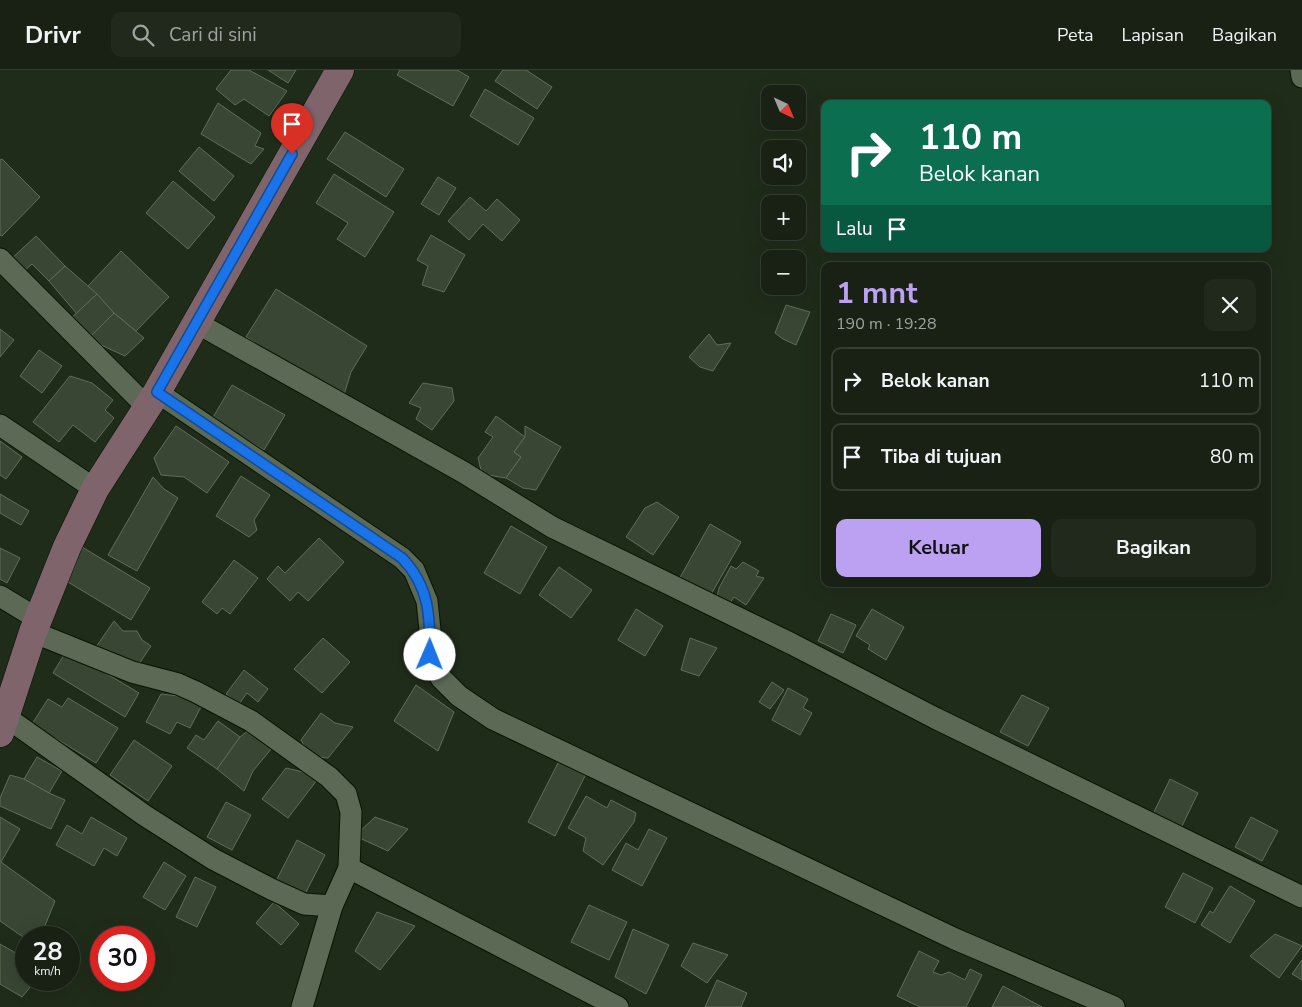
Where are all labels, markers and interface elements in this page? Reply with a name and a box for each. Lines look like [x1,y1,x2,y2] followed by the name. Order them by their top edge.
[111,12,461,57] search box
[25,19,81,51] text: Drivr
[129,21,157,49] icon: search
[169,22,257,48] text: Cari di sini
[1057,23,1093,47] text: Peta
[1121,23,1184,47] text: Lapisan
[1212,23,1277,47] text: Bagikan
[761,85,806,130] north arrow
[761,85,806,295] map controls
[271,103,313,154] pin
[278,110,306,138] icon: arrive
[919,114,1022,161] text: 110 m
[836,120,901,185] icon: right
[761,140,806,185] button: sound
[919,159,1040,189] text: Belok kanan
[761,195,806,240] button: +
[883,215,911,243] icon: arrive
[836,216,873,242] text: Lalu
[761,250,806,295] button: −
[836,273,917,314] text: 1 mnt
[1204,279,1256,331] button: close
[836,313,937,335] text: 190 m · 19:28
[838,367,866,395] icon: right
[881,368,990,394] text: Belok kanan
[1199,368,1254,394] text: 110 m
[838,443,866,471] icon: arrive
[881,444,1002,470] text: Tiba di tujuan
[1210,444,1254,470] text: 80 m
[836,519,1041,577] button: Keluar
[1051,519,1256,577] button: Bagikan
[403,628,455,680] position arrow
[90,926,155,991] speed limit sign: 30
[32,935,63,969] text: 28
[34,963,61,979] text: km/h

